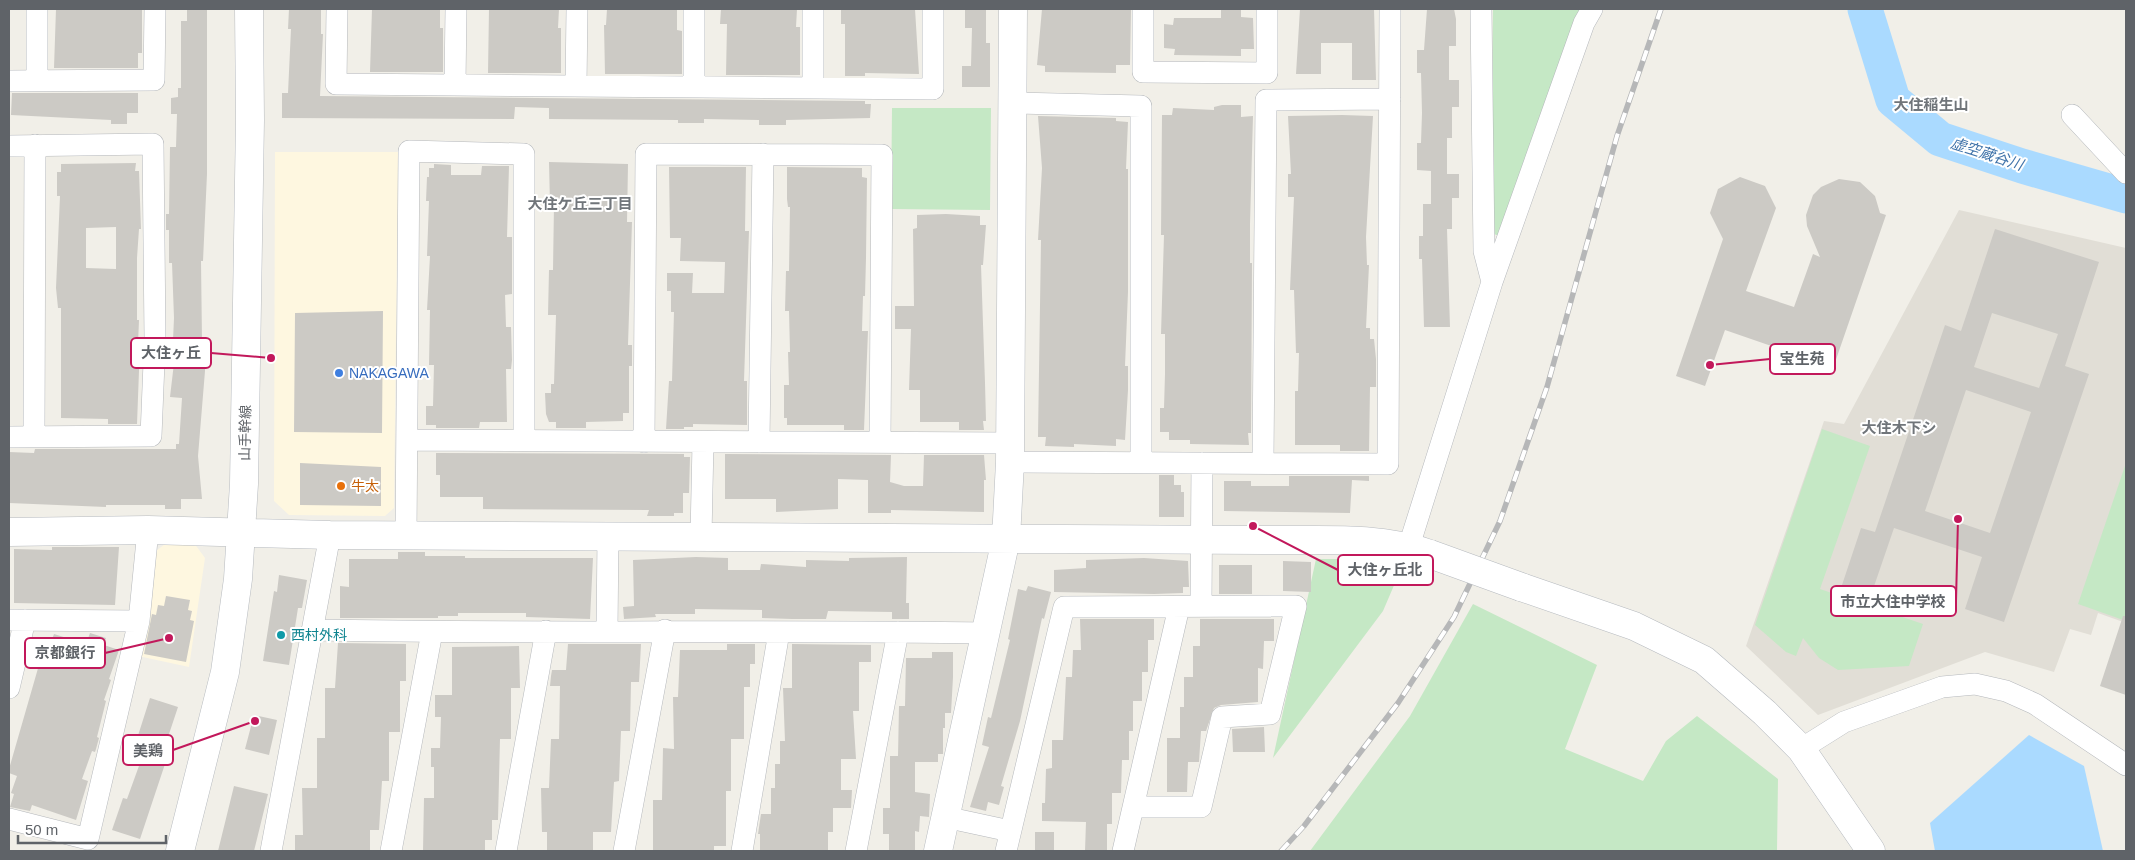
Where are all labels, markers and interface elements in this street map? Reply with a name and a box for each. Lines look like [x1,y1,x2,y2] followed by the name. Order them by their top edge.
[1893,96,1969,113] district label: 大住稲生山
[1949,134,2027,174] water label: 虚空蔵谷川
[527,195,633,212] district label: 大住ケ丘三丁目
[131,338,211,368] callout: 大住ヶ丘
[141,344,201,361] text: 大住ヶ丘
[1770,344,1835,374] callout: 宝生苑
[1779,350,1825,367] text: 宝生苑
[349,365,430,381] place label: NAKAGAWA
[333,367,345,379] marker: NAKAGAWA
[237,405,253,461] street label: 山手幹線
[1861,419,1937,436] district label: 大住木下シ
[351,478,379,494] place label: 牛太
[335,480,347,492] marker: 牛太
[1338,555,1433,585] callout: 大住ヶ丘北
[1347,561,1423,578] text: 大住ヶ丘北
[1831,586,1956,616] callout: 市立大住中学校
[1840,593,1946,610] text: 市立大住中学校
[291,627,347,643] place label: 西村外科
[275,629,287,641] marker: 西村外科
[25,638,105,668] callout: 京都銀行
[35,644,95,661] text: 京都銀行
[123,735,173,765] callout: 美鶏
[133,742,163,759] text: 美鶏
[18,812,165,844] scale bar
[25,821,58,838] text: 50 m

